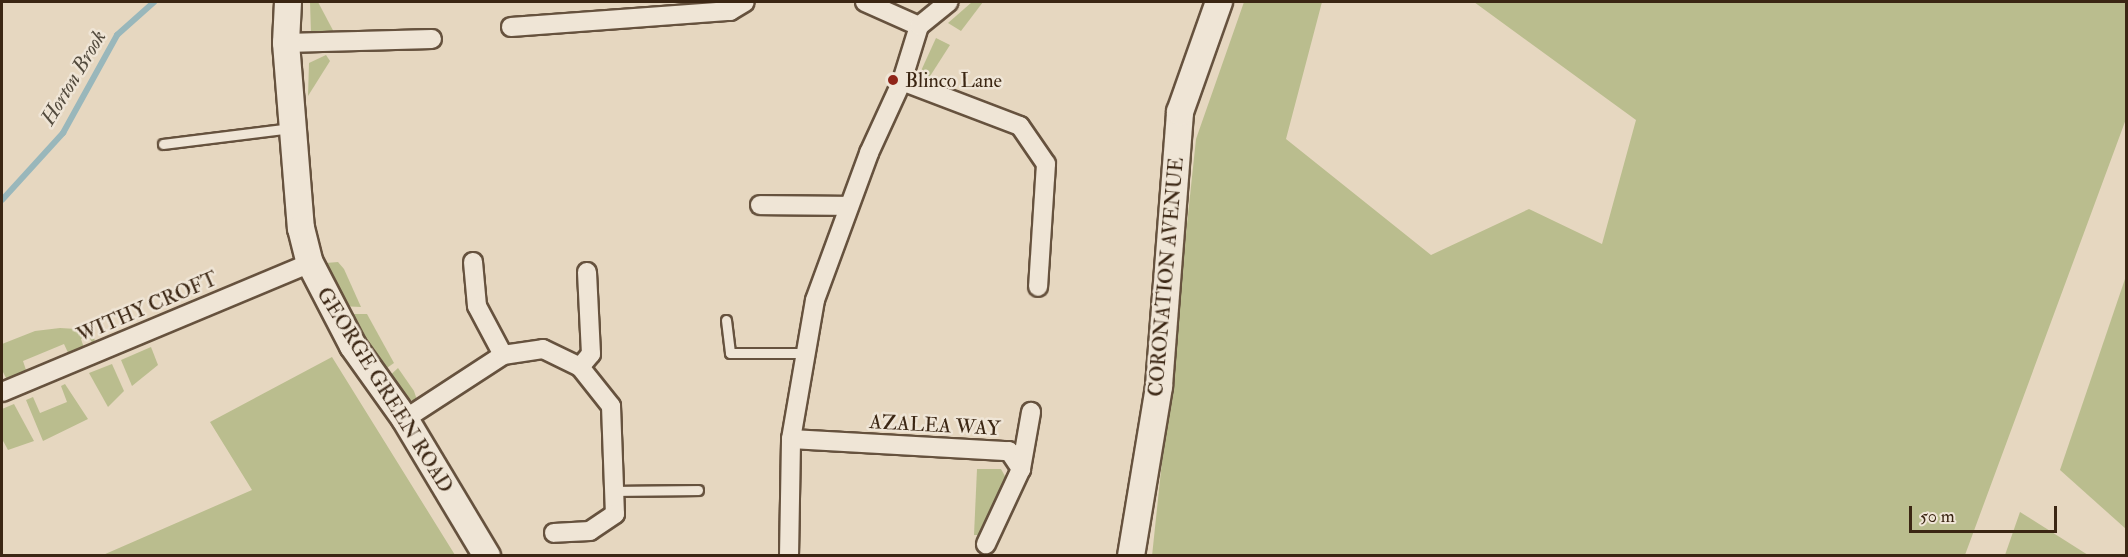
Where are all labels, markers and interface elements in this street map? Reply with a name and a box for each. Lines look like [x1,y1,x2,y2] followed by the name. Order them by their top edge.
[36,26,112,130] water label: Horton Brook
[905,68,1002,92] place label: Blinco Lane
[886,73,900,87] marker: Blinco Lane
[1144,156,1188,398] street label: CORONATION AVENUE
[73,267,221,347] street label: WITHY CROFT
[312,283,458,497] street label: GEORGE GREEN ROAD
[869,410,1001,440] street label: AZALEA WAY
[1912,494,2060,532] scale bar
[1920,505,1955,528] text: 50 m

